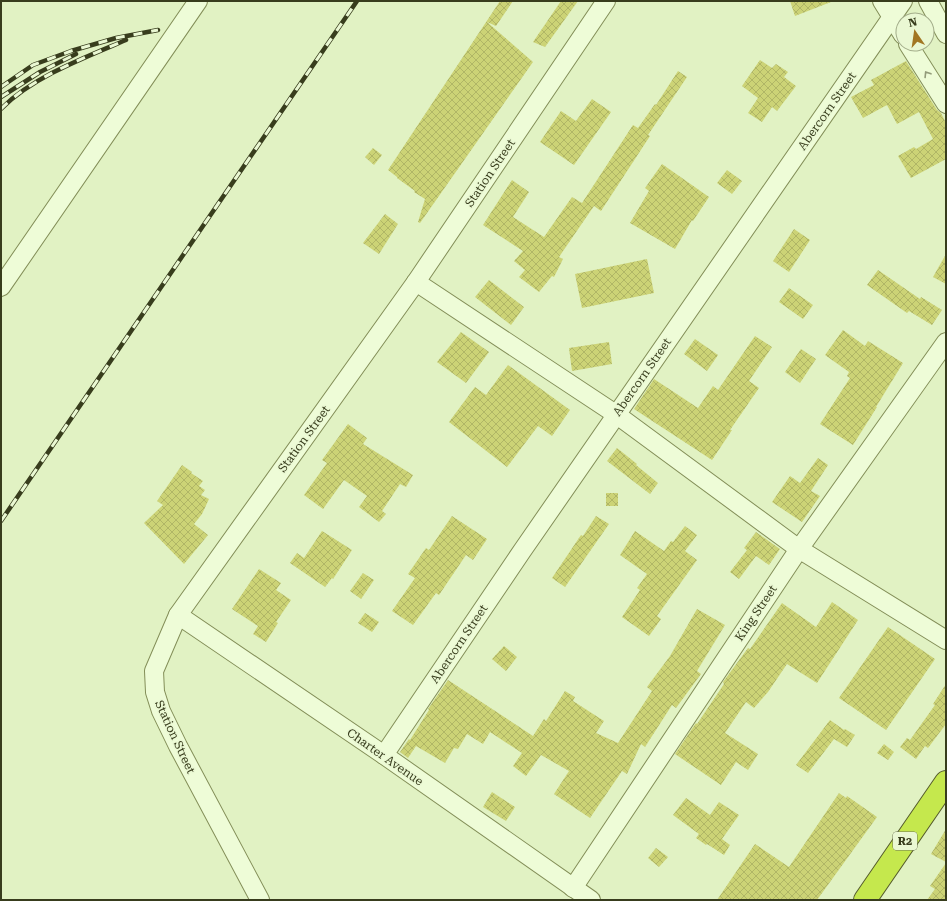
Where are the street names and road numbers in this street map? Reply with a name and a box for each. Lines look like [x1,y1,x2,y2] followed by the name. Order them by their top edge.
[795,69,859,153] street label: Abercorn Street
[462,136,518,210] street label: Station Street
[610,335,674,419] street label: Abercorn Street
[275,402,333,475] street label: Station Street
[732,582,780,644] street label: King Street
[427,602,491,686] street label: Abercorn Street
[152,698,198,776] street label: Station Street
[344,725,426,789] street label: Charter Avenue
[893,832,917,850] road number: R2

